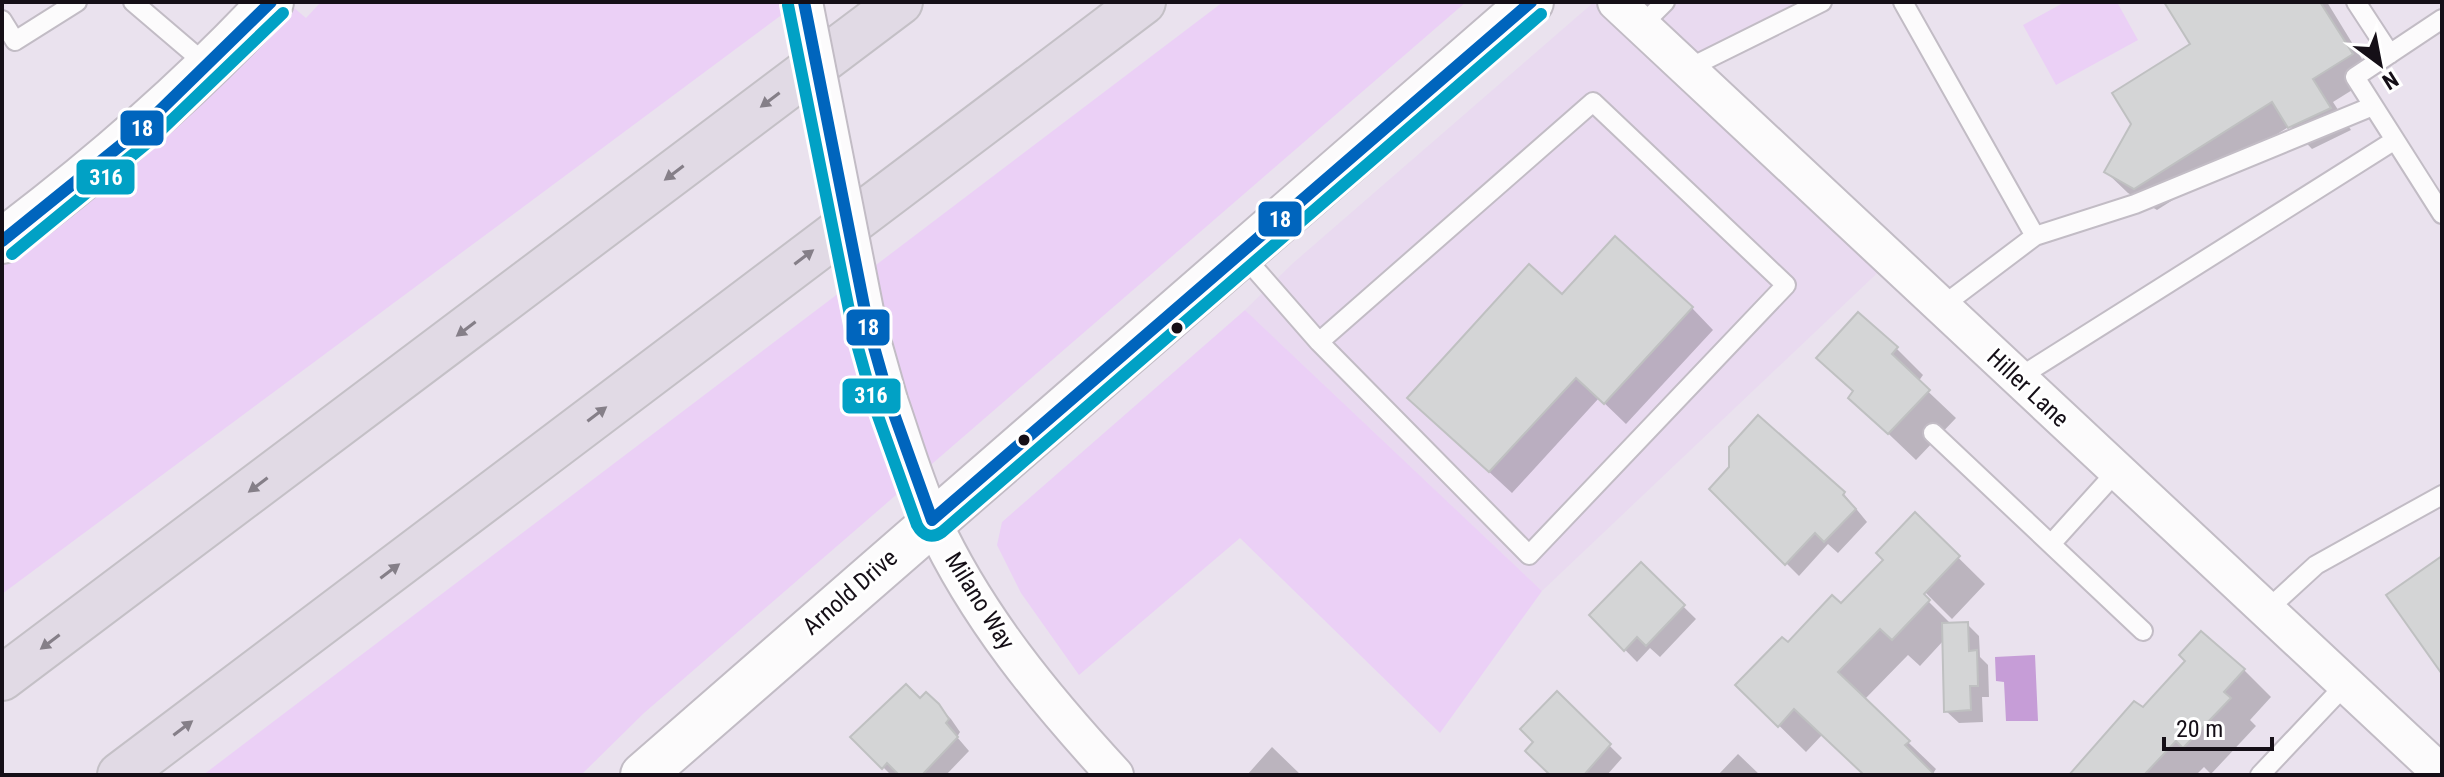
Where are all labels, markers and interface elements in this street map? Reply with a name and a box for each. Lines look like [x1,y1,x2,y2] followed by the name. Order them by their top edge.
[2340,24,2420,104] north arrow
[2378,66,2403,95] text: N
[760,91,780,107] one-way arrow
[119,109,165,147] line badge: 18
[131,116,153,141] text: 18
[75,158,136,196] line badge: 316
[663,164,684,180] one-way arrow
[89,165,123,190] text: 316
[1257,200,1303,238] line badge: 18
[1269,207,1291,232] text: 18
[794,249,814,265] one-way arrow
[845,308,891,347] line badge: 18
[857,315,879,340] text: 18
[456,320,476,336] one-way arrow
[1169,320,1185,336] unlabelled marker
[1981,343,2075,433] street label: Hiller Lane
[841,377,902,415] line badge: 316
[854,383,888,408] text: 316
[587,406,607,422] one-way arrow
[1016,432,1032,448] unlabelled marker
[248,477,268,493] one-way arrow
[797,544,903,640] street label: Arnold Drive
[939,547,1021,655] street label: Milano Way
[380,563,400,579] one-way arrow
[40,633,61,649] one-way arrow
[2164,701,2272,751] scale bar
[2176,715,2223,743] text: 20 m
[172,720,193,736] one-way arrow

